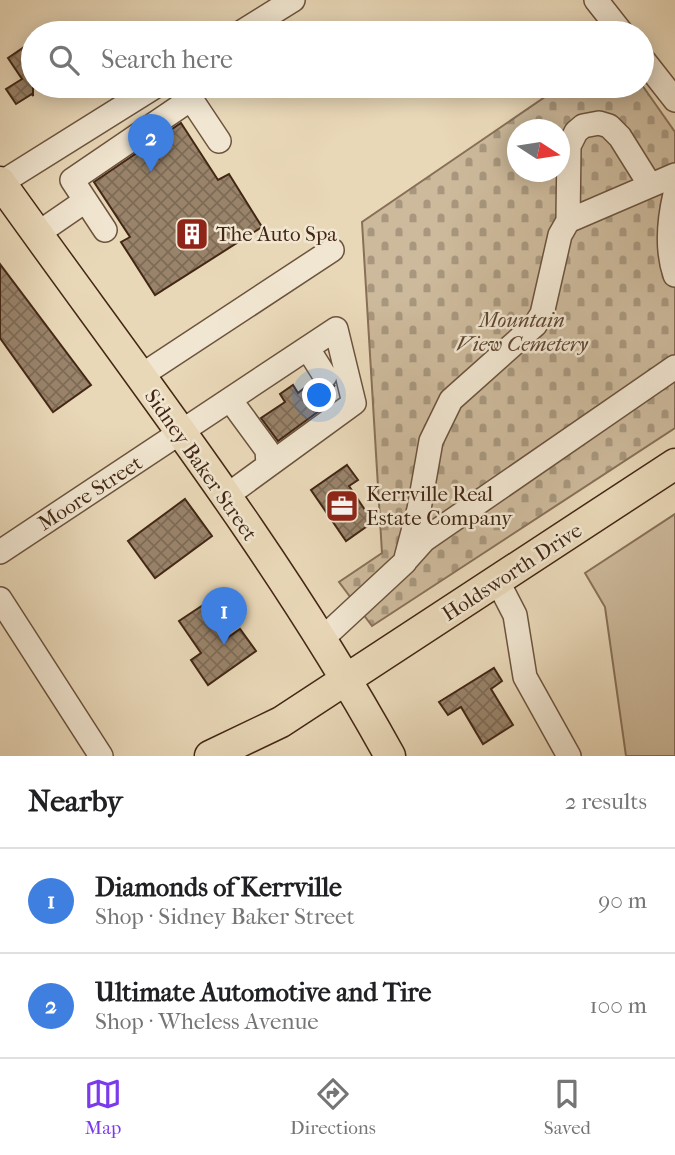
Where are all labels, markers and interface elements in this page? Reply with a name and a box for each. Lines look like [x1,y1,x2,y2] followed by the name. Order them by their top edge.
[21,21,654,98] search box
[45,41,83,79] icon: search
[101,44,233,75] text: Search here
[128,114,174,172] pin: 2
[507,119,570,182] north arrow
[173,215,211,253] building icon: The Auto Spa
[216,222,337,246] place label: The Auto Spa
[456,308,589,356] park label: Mountain View Cemetery
[302,378,336,412] your location
[140,385,263,546] street label: Sidney Baker Street
[33,450,147,536] street label: Moore Street
[366,482,513,530] place label: Kerrville Real Estate Company
[323,487,361,525] office icon: Kerrville Real Estate Company
[438,518,586,626] street label: Holdsworth Drive
[201,587,247,645] pin: 1
[28,784,123,819] text: Nearby
[565,788,647,815] text: 2 results
[95,872,342,903] text: Diamonds of Kerrville
[47,887,55,914] text: 1
[598,887,647,914] text: 90 m
[95,903,355,930] text: Shop · Sidney Baker Street
[95,977,431,1008] text: Ultimate Automotive and Tire
[45,992,57,1019] text: 2
[589,992,647,1019] text: 100 m
[95,1008,319,1035] text: Shop · Wheless Avenue
[84,1075,122,1139] tab: Map
[290,1075,376,1139] tab: Directions
[544,1075,591,1139] tab: Saved

